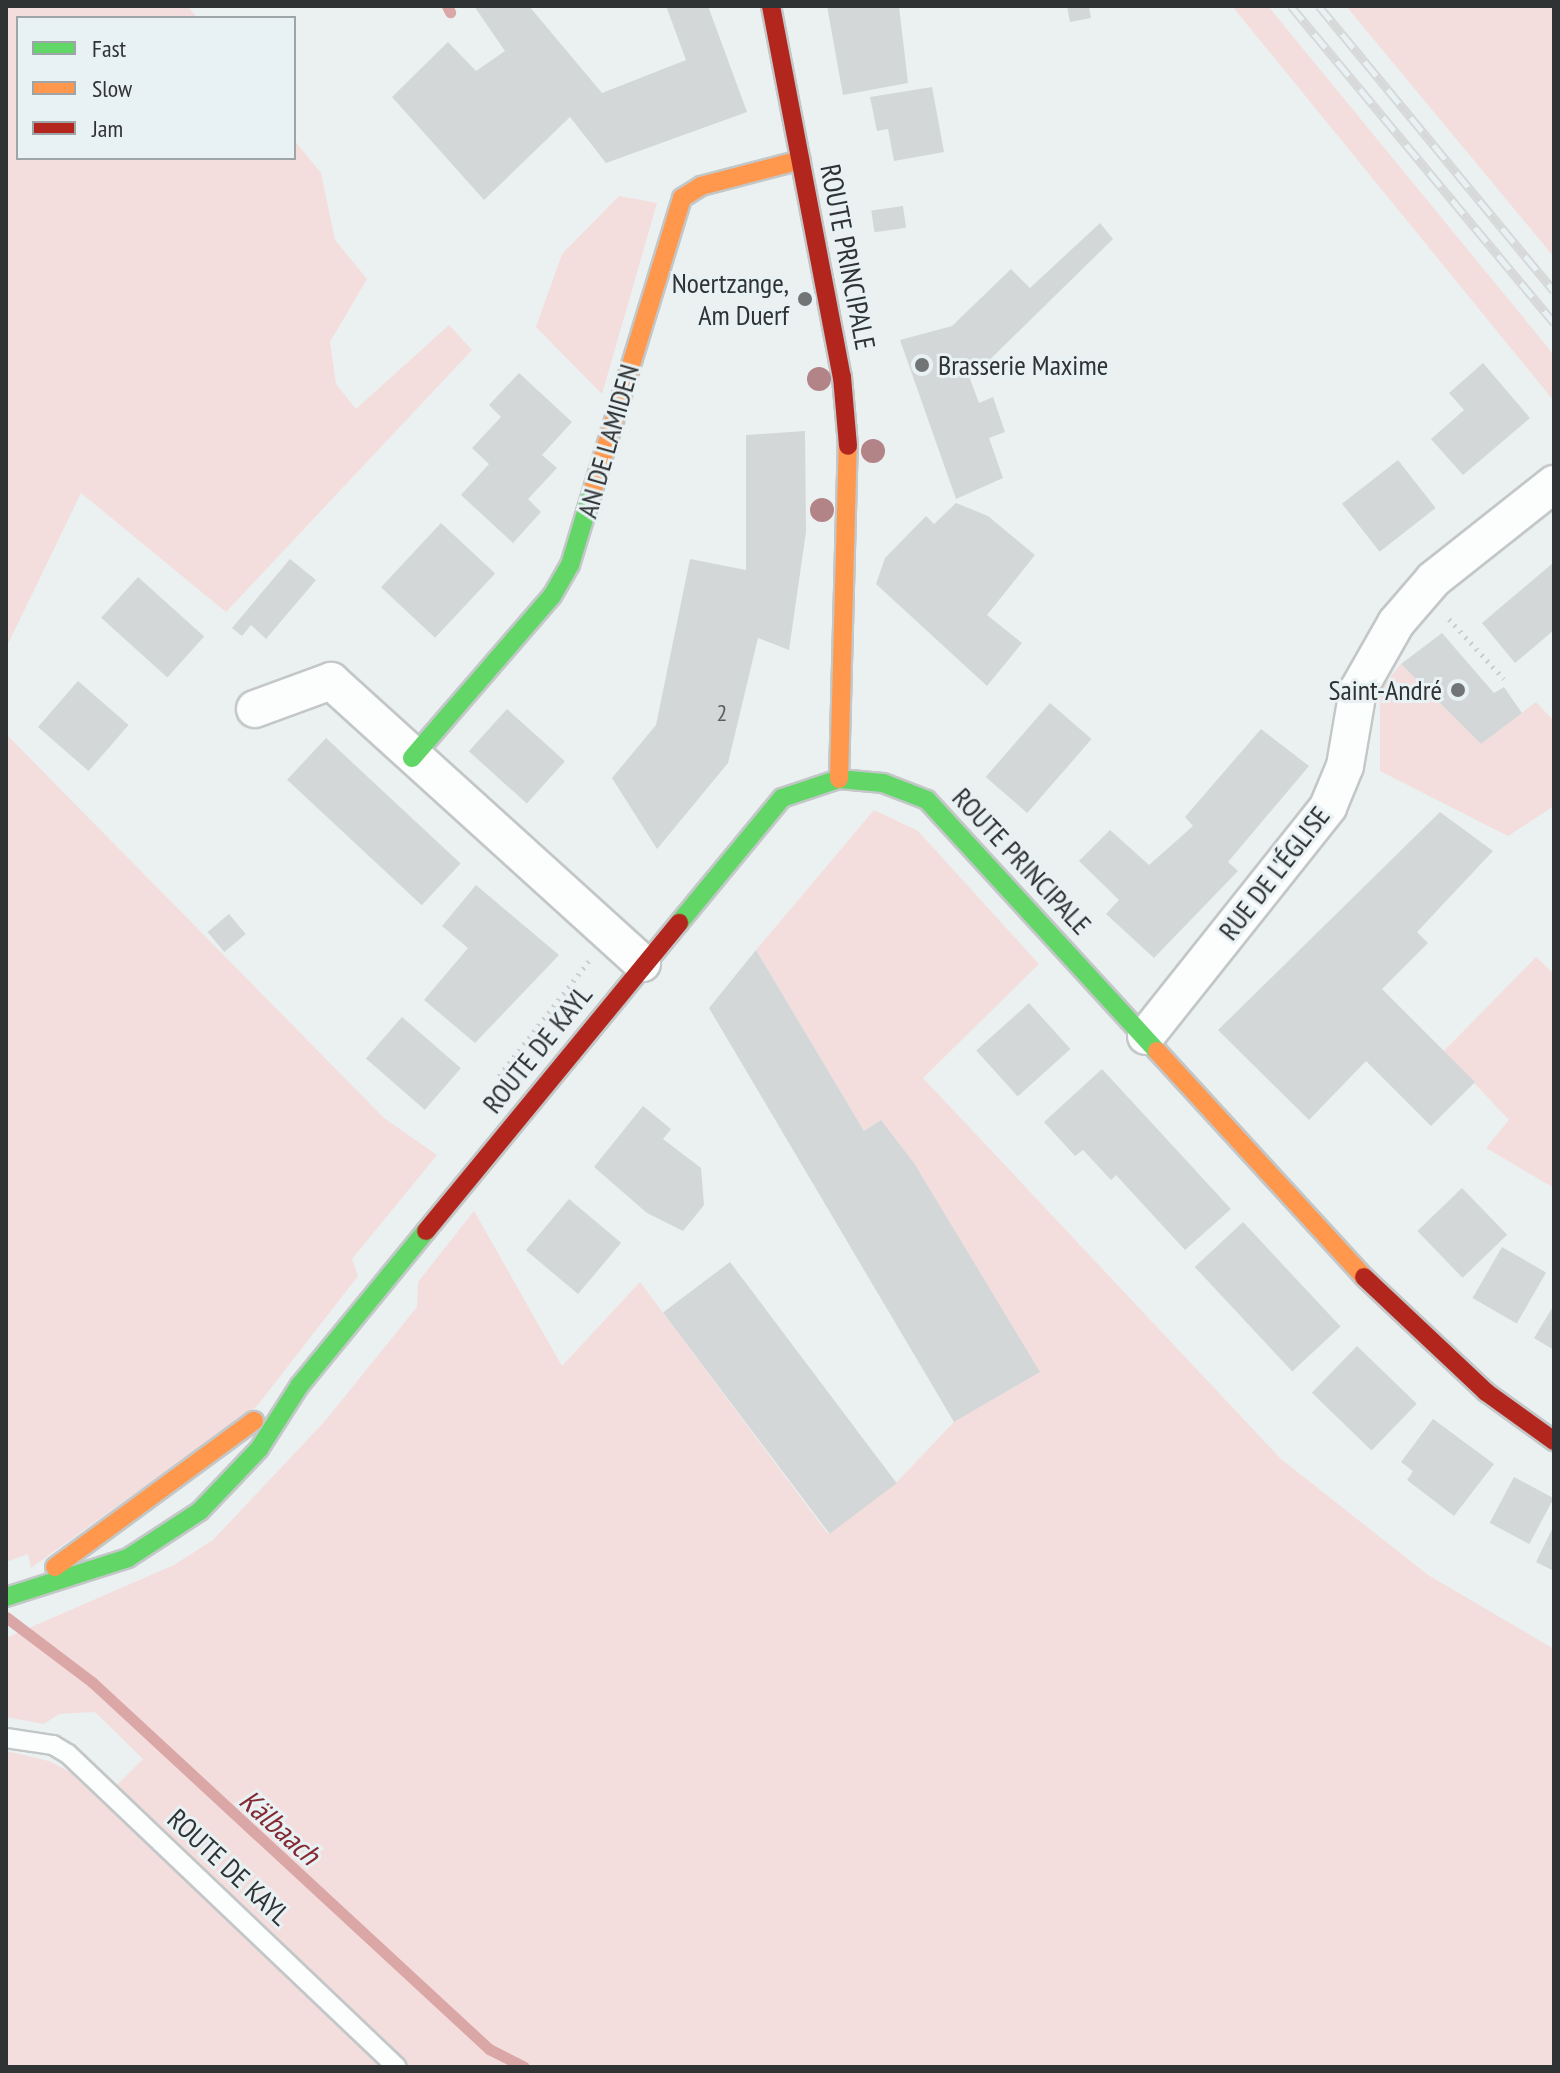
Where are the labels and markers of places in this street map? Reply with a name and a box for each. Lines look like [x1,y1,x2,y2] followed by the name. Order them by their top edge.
[672,266,789,332] place label: Noertzange, Am Duerf
[796,290,814,308] marker: Noertzange, Am Duerf
[938,348,1108,382] place label: Brasserie Maxime
[913,356,931,374] marker: Brasserie Maxime
[1329,673,1442,707] place label: Saint-André
[1449,681,1467,699] marker: Saint-André

